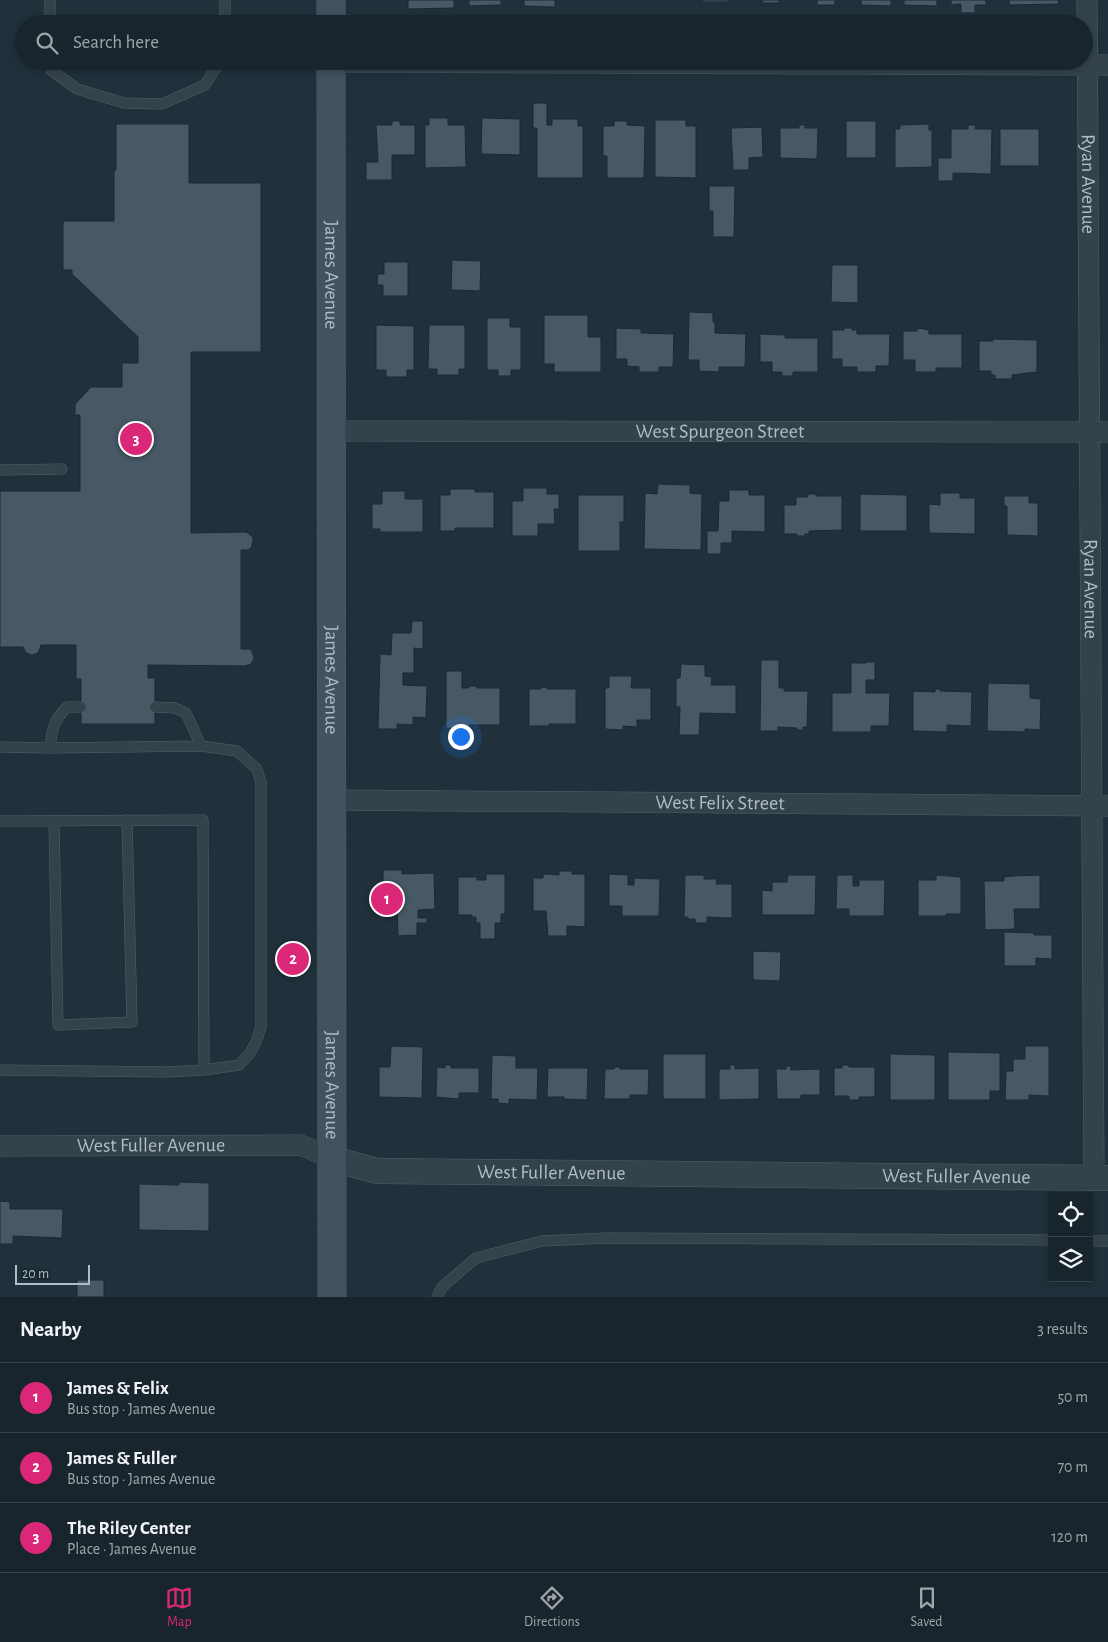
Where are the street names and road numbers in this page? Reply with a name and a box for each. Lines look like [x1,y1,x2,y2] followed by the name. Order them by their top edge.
[1078,134,1098,234] street label: Ryan Avenue
[321,220,341,330] street label: James Avenue
[636,421,805,442] street label: West Spurgeon Street
[1080,539,1101,639] street label: Ryan Avenue
[321,625,342,735] street label: James Avenue
[655,792,785,814] street label: West Felix Street
[322,1030,342,1140] street label: James Avenue
[77,1135,225,1156] street label: West Fuller Avenue
[477,1162,626,1183] street label: West Fuller Avenue
[882,1166,1031,1187] street label: West Fuller Avenue

